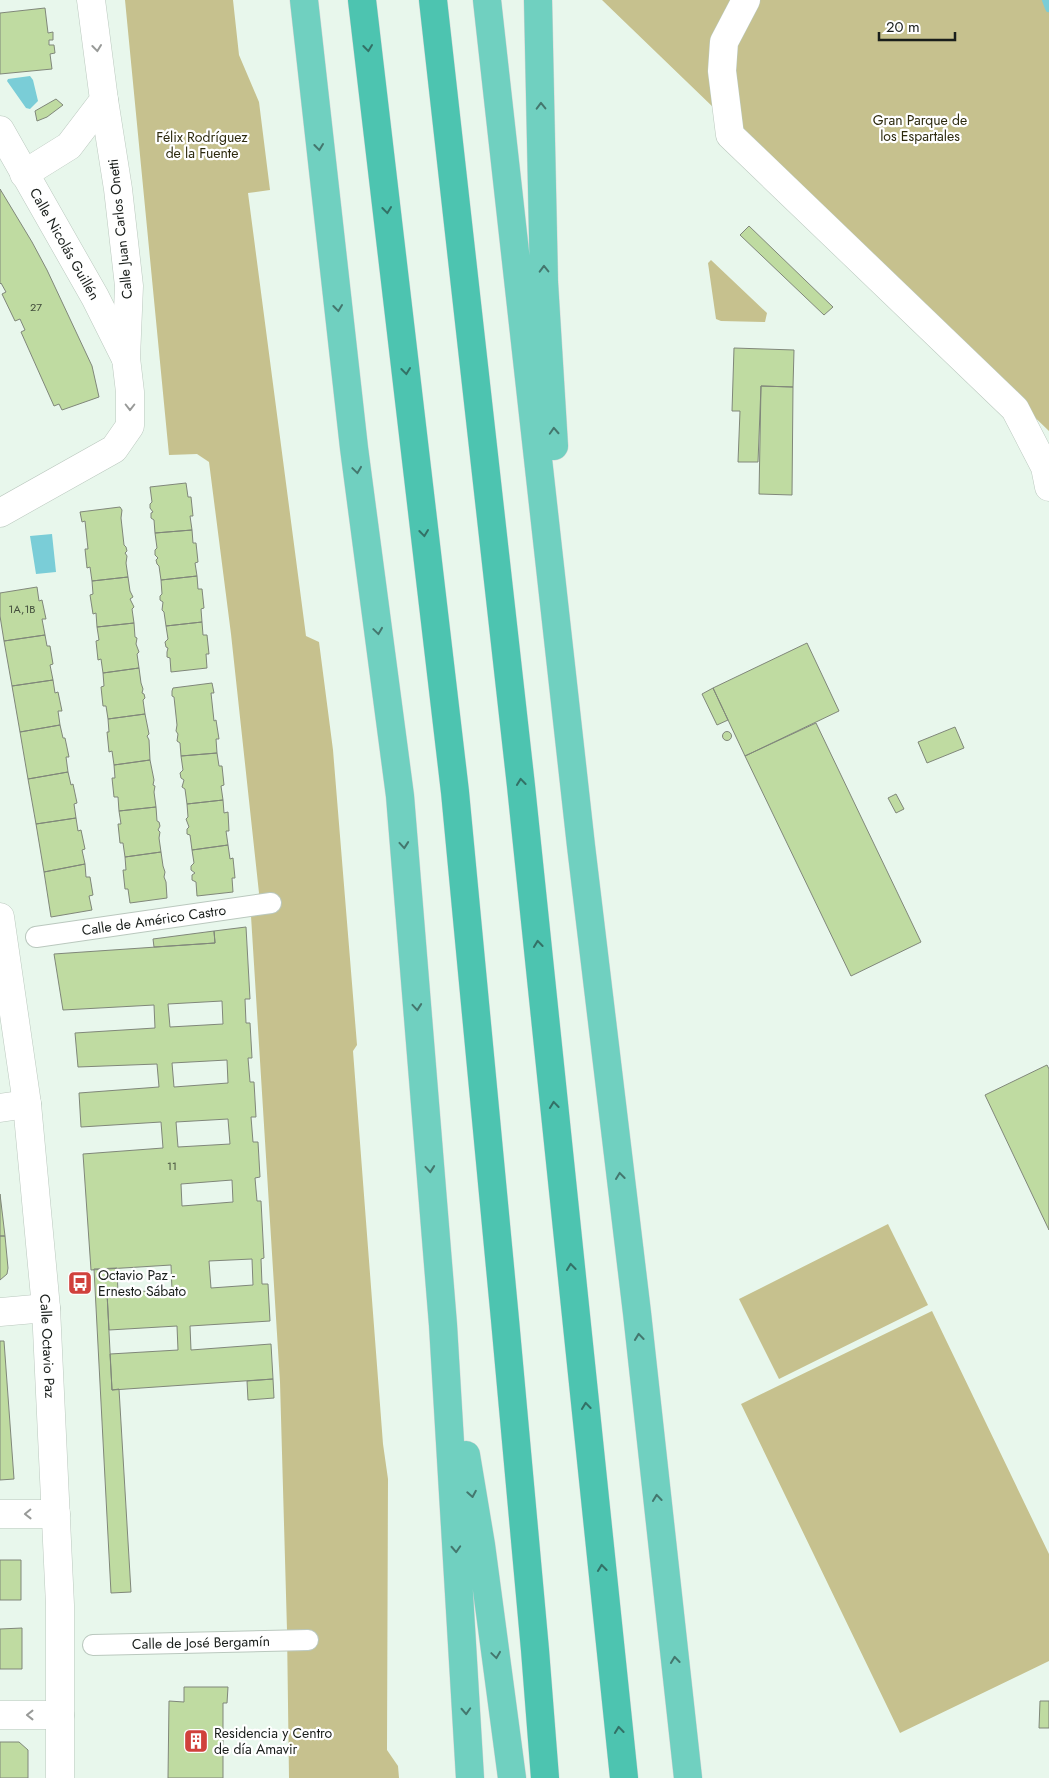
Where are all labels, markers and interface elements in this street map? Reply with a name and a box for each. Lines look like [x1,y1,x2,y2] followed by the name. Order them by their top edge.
[879,10,955,42] scale bar
[886,16,920,38] text: 20 m
[91,45,102,53] one-way arrow
[362,45,373,53] one-way arrow
[535,102,546,110] one-way arrow
[873,110,967,146] park label: Gran Parque de los Espartales
[156,127,248,163] park label: Félix Rodríguez de la Fuente
[313,143,324,151] one-way arrow
[103,158,137,300] street label: Calle Juan Carlos Onetti
[25,184,105,304] street label: Calle Nicolás Guillén
[381,206,392,214] one-way arrow
[539,265,549,272] one-way arrow
[30,299,42,315] house number: 27
[332,305,343,313] one-way arrow
[400,368,411,376] one-way arrow
[125,404,135,411] one-way arrow
[548,427,559,435] one-way arrow
[351,466,362,474] one-way arrow
[418,529,429,537] one-way arrow
[8,601,36,617] house number: 1A,1B
[372,627,383,635] one-way arrow
[516,778,527,786] one-way arrow
[398,841,409,849] one-way arrow
[80,900,228,940] street label: Calle de Américo Castro
[533,939,544,947] one-way arrow
[412,1003,423,1011] one-way arrow
[549,1101,560,1109] one-way arrow
[167,1158,177,1174] house number: 11
[425,1165,436,1173] one-way arrow
[615,1171,626,1179] one-way arrow
[566,1263,577,1271] one-way arrow
[98,1265,186,1301] place label: Octavio Paz - Ernesto Sábato
[67,1270,93,1296] bus stop icon: Octavio Paz - Ernesto Sábato
[35,1293,60,1399] street label: Calle Octavio Paz
[634,1333,645,1341] one-way arrow
[580,1402,591,1410] one-way arrow
[467,1490,477,1498] one-way arrow
[652,1494,663,1502] one-way arrow
[24,1509,32,1519] one-way arrow
[451,1545,462,1553] one-way arrow
[597,1564,608,1572] one-way arrow
[132,1631,270,1654] street label: Calle de José Bergamín
[490,1651,501,1659] one-way arrow
[670,1656,681,1664] one-way arrow
[460,1707,471,1715] one-way arrow
[26,1710,34,1720] one-way arrow
[214,1723,333,1759] place label: Residencia y Centro de día Amavir
[614,1725,625,1733] one-way arrow
[183,1728,209,1754] building icon: Residencia y Centro de día Amavir

